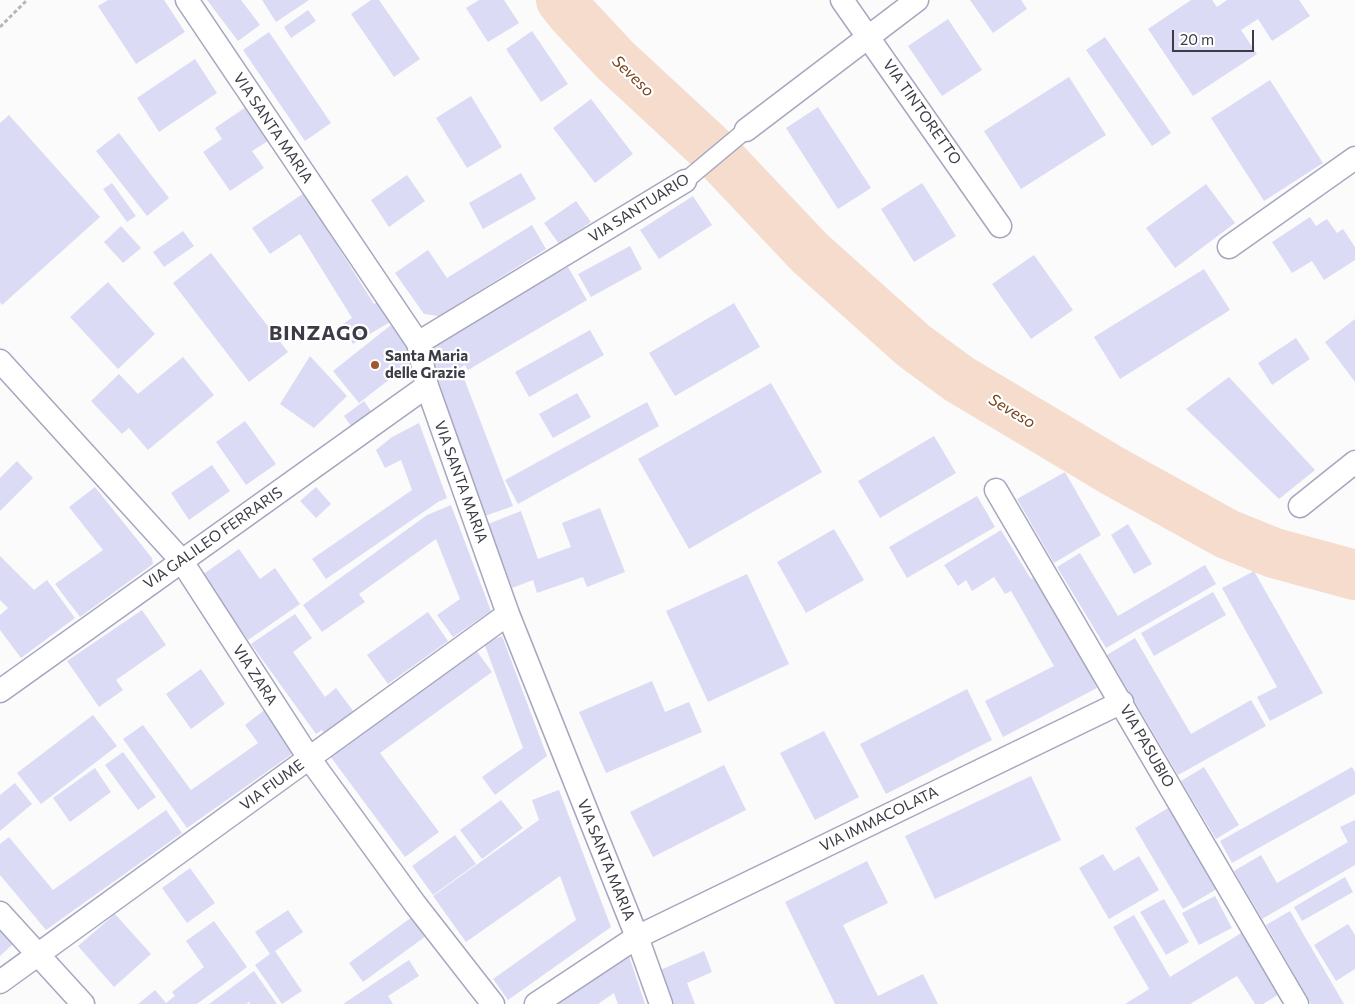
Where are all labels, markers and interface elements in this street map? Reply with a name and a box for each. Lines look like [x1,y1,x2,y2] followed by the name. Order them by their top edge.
[1175,20,1258,52] scale bar
[1180,30,1214,48] text: 20 m
[608,51,658,101] water label: Seveso
[879,56,965,168] street label: VIA TINTORETTO
[229,69,317,187] street label: VIA SANTA MARIA
[585,170,693,246] street label: VIA SANTUARIO
[268,321,370,345] district label: BINZAGO
[385,347,468,382] place label: Santa Maria delle Grazie
[369,359,381,371] marker: Santa Maria delle Grazie
[985,390,1039,432] water label: Seveso
[430,418,492,546] street label: VIA SANTA MARIA
[140,483,286,593] street label: VIA GALILEO FERRARIS
[229,641,281,709] street label: VIA ZARA
[1116,701,1178,791] street label: VIA PASUBIO
[237,756,307,814] street label: VIA FIUME
[817,783,941,855] street label: VIA IMMACOLATA
[573,797,639,923] street label: VIA SANTA MARIA

